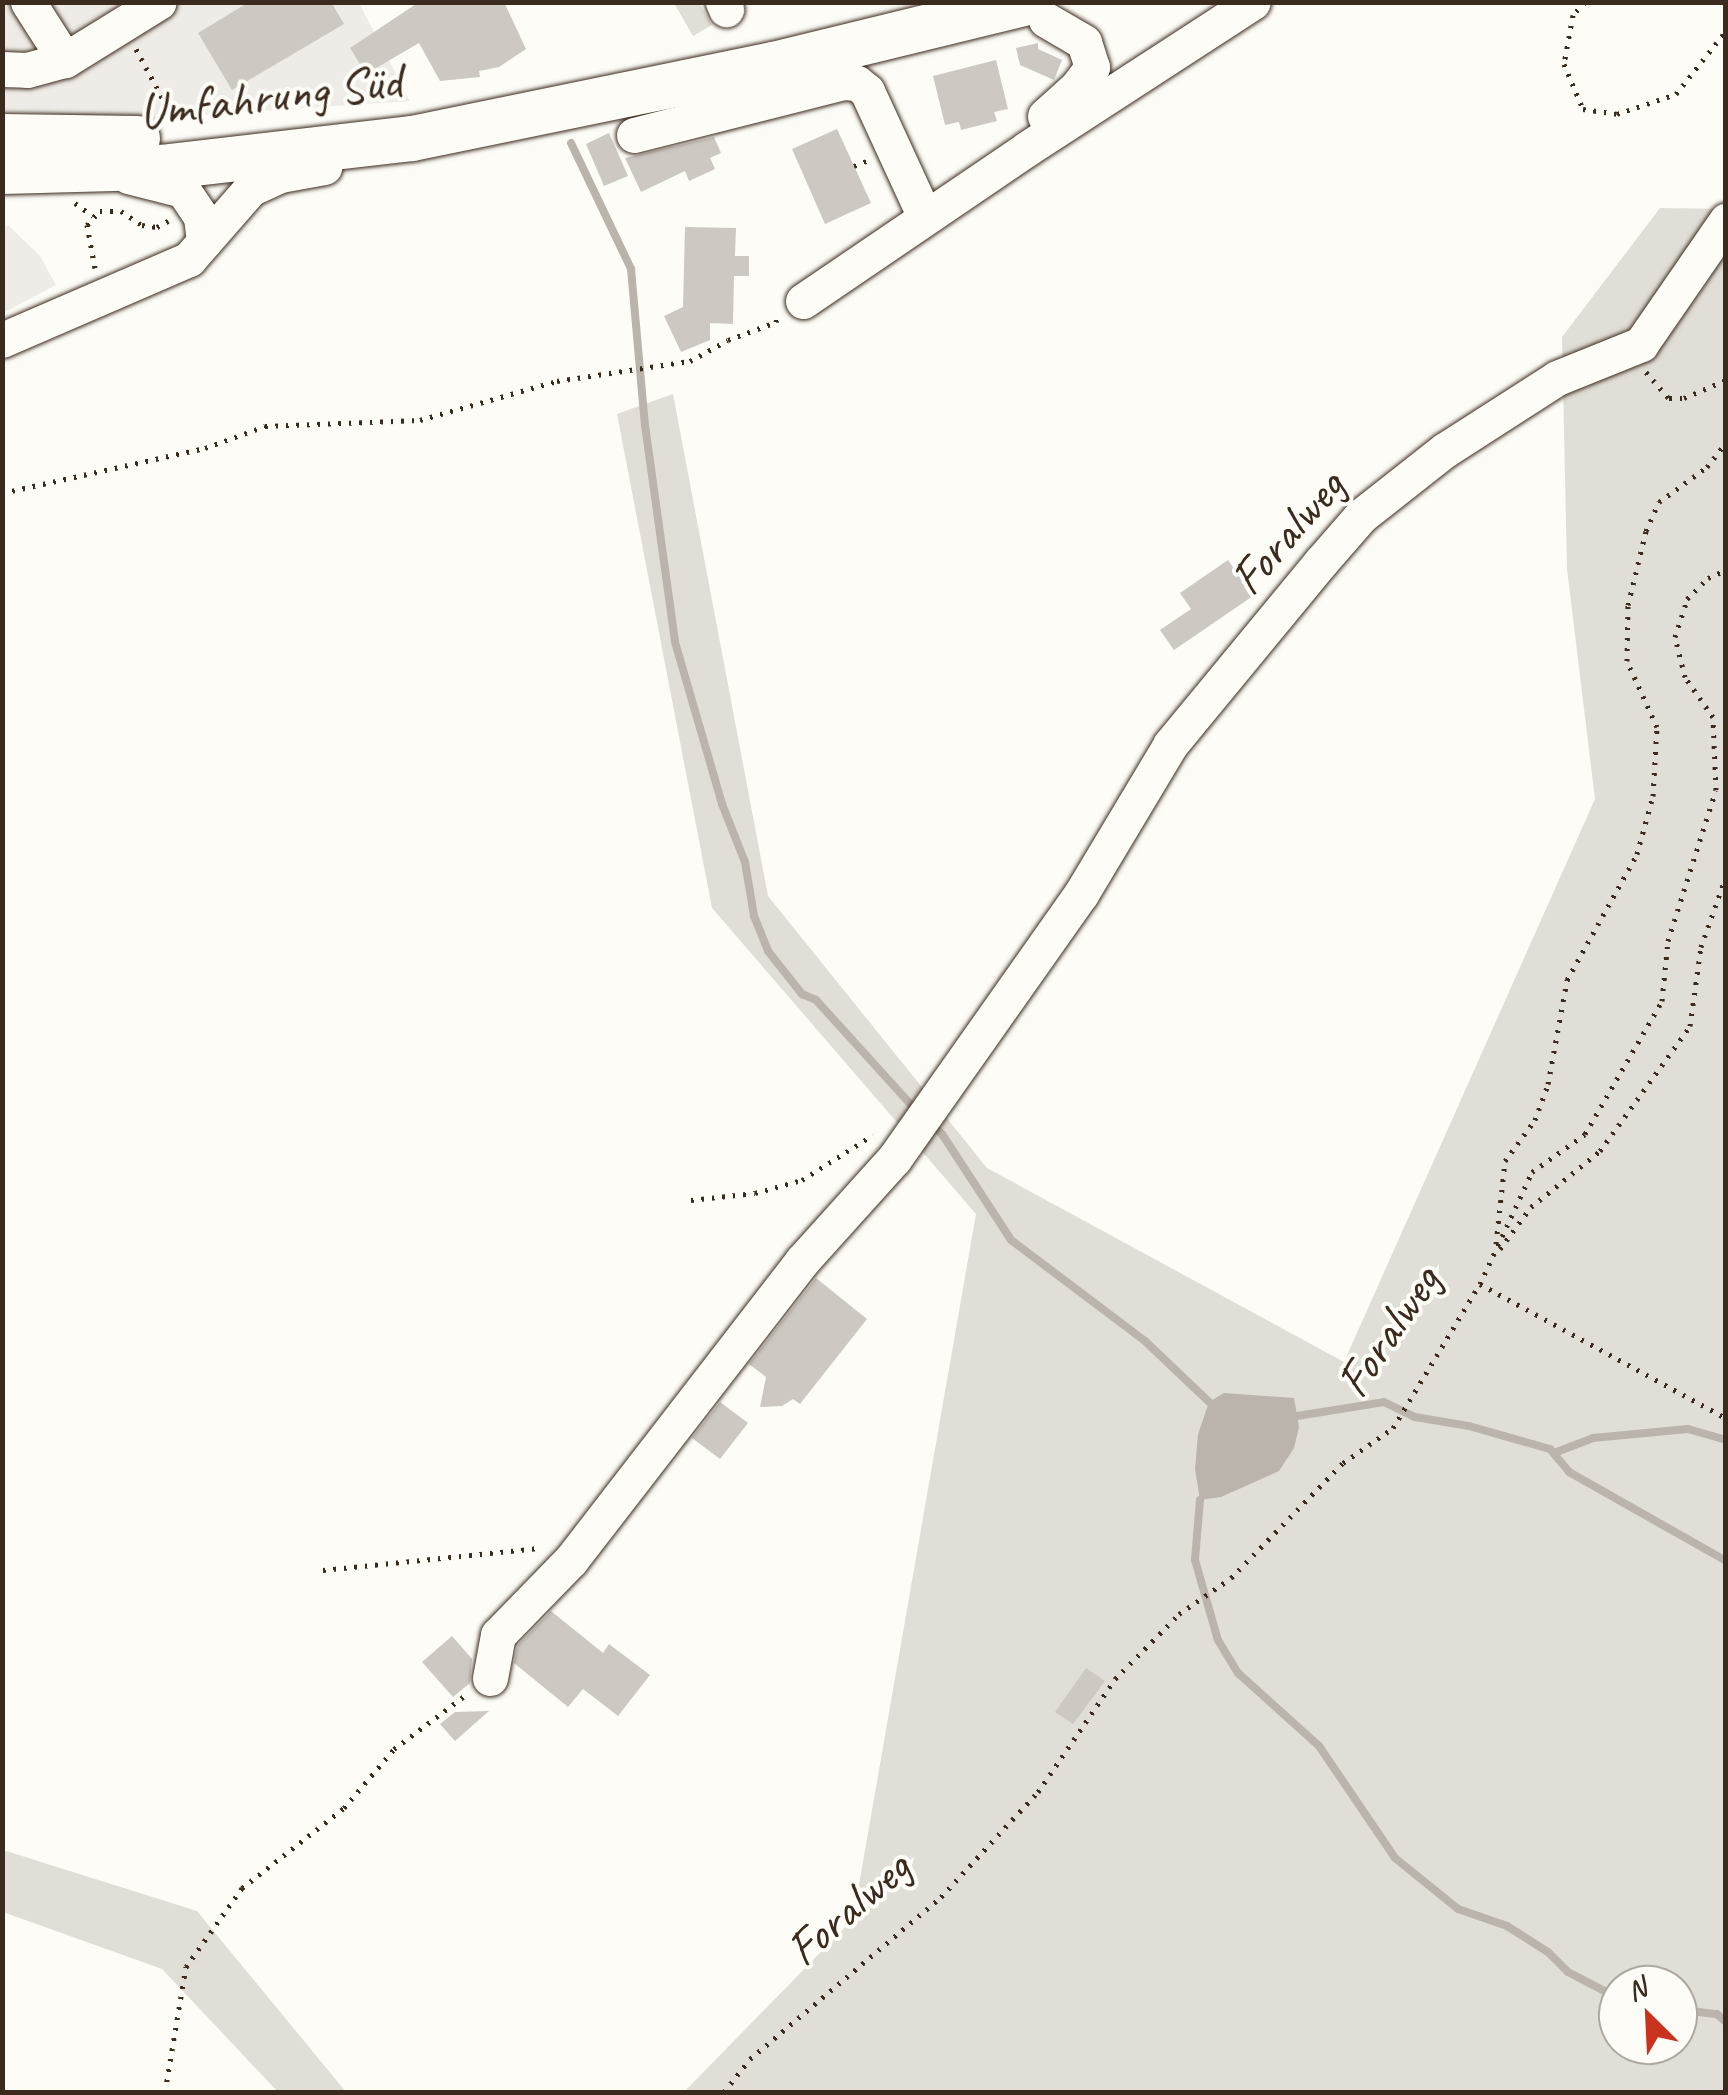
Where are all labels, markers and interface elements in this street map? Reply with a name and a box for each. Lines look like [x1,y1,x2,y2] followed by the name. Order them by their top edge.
[135,50,405,142] street label: Umfahrung Süd
[1217,457,1357,607] street label: Foralweg
[1322,1254,1454,1408] street label: Foralweg
[773,1838,923,1978] street label: Foralweg
[1598,1965,1698,2065] north arrow
[1621,1969,1651,2008] text: N

